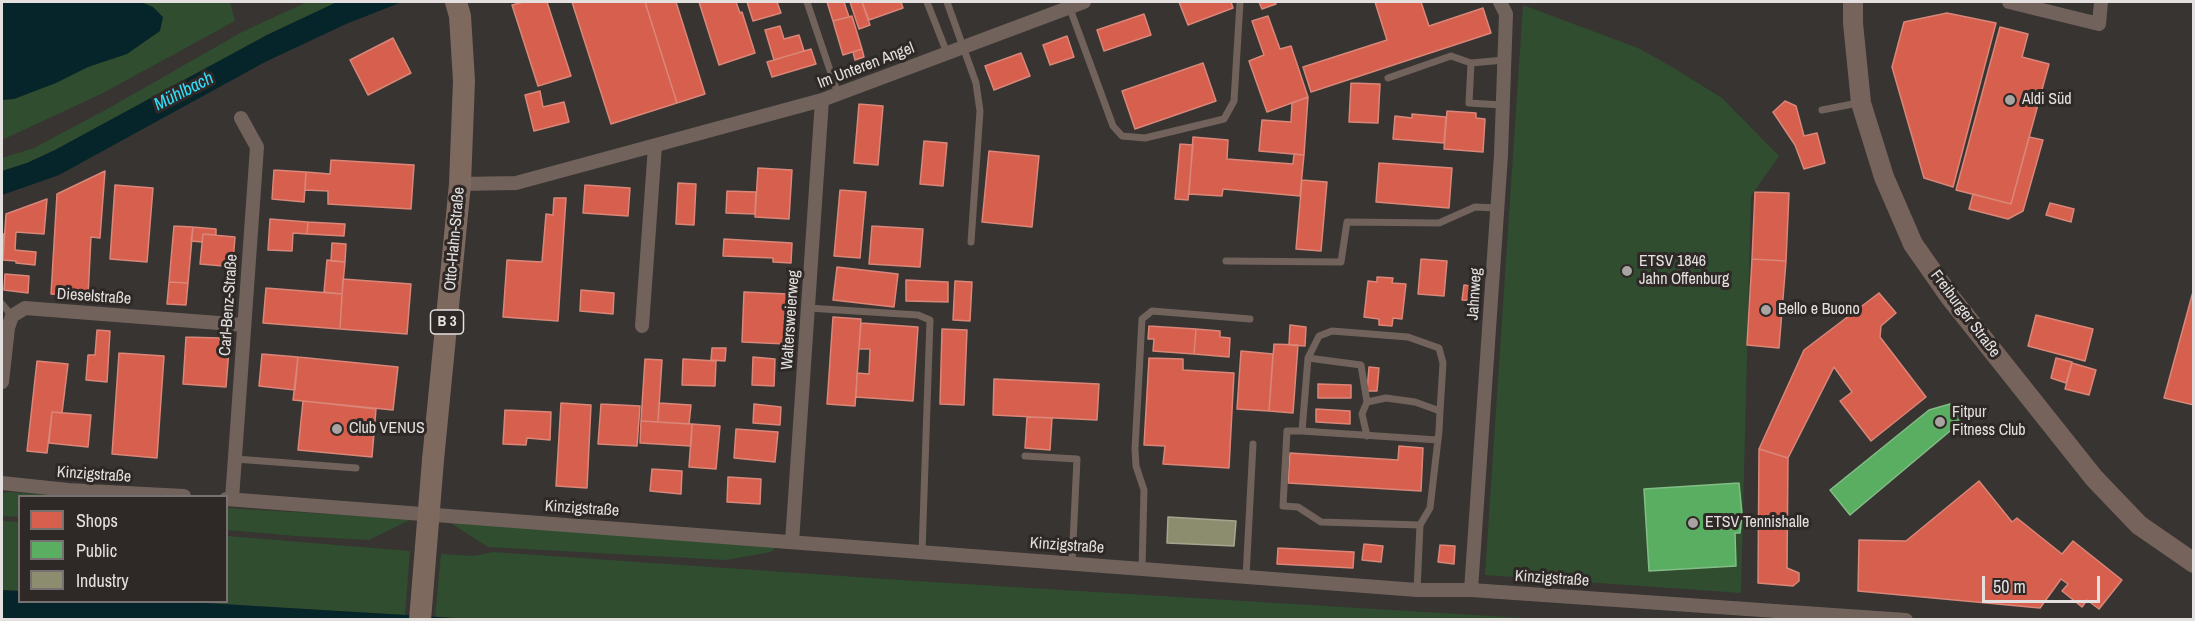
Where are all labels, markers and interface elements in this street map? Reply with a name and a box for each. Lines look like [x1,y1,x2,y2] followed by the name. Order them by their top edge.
[815,39,917,93] street label: Im Unteren Angel
[151,68,217,116] water label: Mühlbach
[2022,90,2072,110] place label: Aldi Süd
[2003,93,2017,107] marker: Aldi Süd
[441,186,469,292] street label: Otto-Hahn-Straße
[1639,252,1729,290] place label: ETSV 1846 Jahn Offenburg
[216,253,242,357] street label: Carl-Benz-Straße
[1620,264,1634,278] marker: ETSV 1846 Jahn Offenburg
[1464,267,1486,321] street label: Jahnweg
[1926,267,2004,361] street label: Freiburger Straße
[778,269,804,371] street label: Waltersweierweg
[56,285,132,309] street label: Dieselstraße
[1778,300,1860,320] place label: Bello e Buono
[1759,303,1773,317] marker: Bello e Buono
[430,310,464,334] road number: B 3
[1952,403,2026,441] place label: Fitpur Fitness Club
[1933,415,1947,429] marker: Fitpur Fitness Club
[349,419,425,439] place label: Club VENUS
[330,422,344,436] marker: Club VENUS
[56,463,132,487] street label: Kinzigstraße
[18,495,228,603] legend
[544,497,620,521] street label: Kinzigstraße
[76,508,118,533] text: Shops
[1705,513,1809,533] place label: ETSV Tennishalle
[1686,516,1700,530] marker: ETSV Tennishalle
[1029,534,1105,558] street label: Kinzigstraße
[76,538,117,563] text: Public
[1985,564,2104,602] scale bar
[1514,567,1590,591] street label: Kinzigstraße
[76,568,129,593] text: Industry
[1993,574,2026,599] text: 50 m

